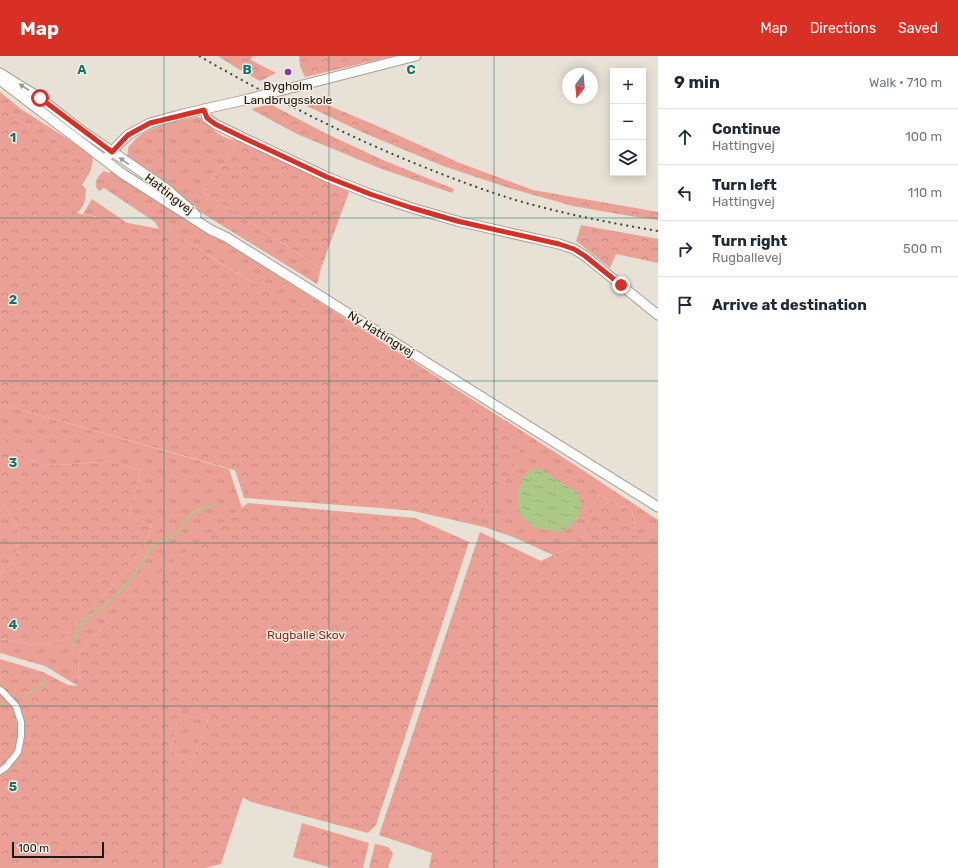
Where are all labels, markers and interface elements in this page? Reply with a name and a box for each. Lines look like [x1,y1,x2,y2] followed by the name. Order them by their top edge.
[20,17,59,40] text: Map
[761,20,788,37] text: Map
[810,20,876,37] text: Directions
[898,20,938,37] text: Saved
[77,62,87,77] text: A
[242,62,252,77] text: B
[406,62,416,77] text: C
[283,67,293,77] marker: Bygholm Landbrugsskole
[562,68,598,104] north arrow
[610,68,646,176] map controls
[610,68,646,104] button: +
[674,72,720,92] text: 9 min
[869,75,942,90] text: Walk · 710 m
[244,79,333,107] place label: Bygholm Landbrugsskole
[18,84,29,91] one-way arrow
[31,89,49,107] route start
[610,104,646,140] button: −
[712,120,781,138] text: Continue
[674,126,696,148] icon: ahead
[905,129,942,144] text: 100 m
[10,130,16,145] text: 1
[712,138,775,153] text: Hattingvej
[610,140,646,176] button: layers
[119,157,130,165] one-way arrow
[142,171,196,217] street label: Hattingvej
[712,176,777,194] text: Turn left
[674,182,696,204] icon: left
[908,185,942,200] text: 110 m
[712,194,775,209] text: Hattingvej
[712,232,787,250] text: Turn right
[674,238,696,260] icon: right
[903,241,942,256] text: 500 m
[712,250,782,265] text: Rugballevej
[612,276,630,294] route end
[9,292,17,307] text: 2
[674,294,696,316] icon: arrive
[712,296,867,314] text: Arrive at destination
[345,308,417,360] street label: Ny Hattingvej
[9,455,18,470] text: 3
[9,617,18,632] text: 4
[267,628,345,642] park label: Rugballe Skov
[9,779,17,794] text: 5
[12,840,104,859] scale bar
[18,842,49,855] text: 100 m

